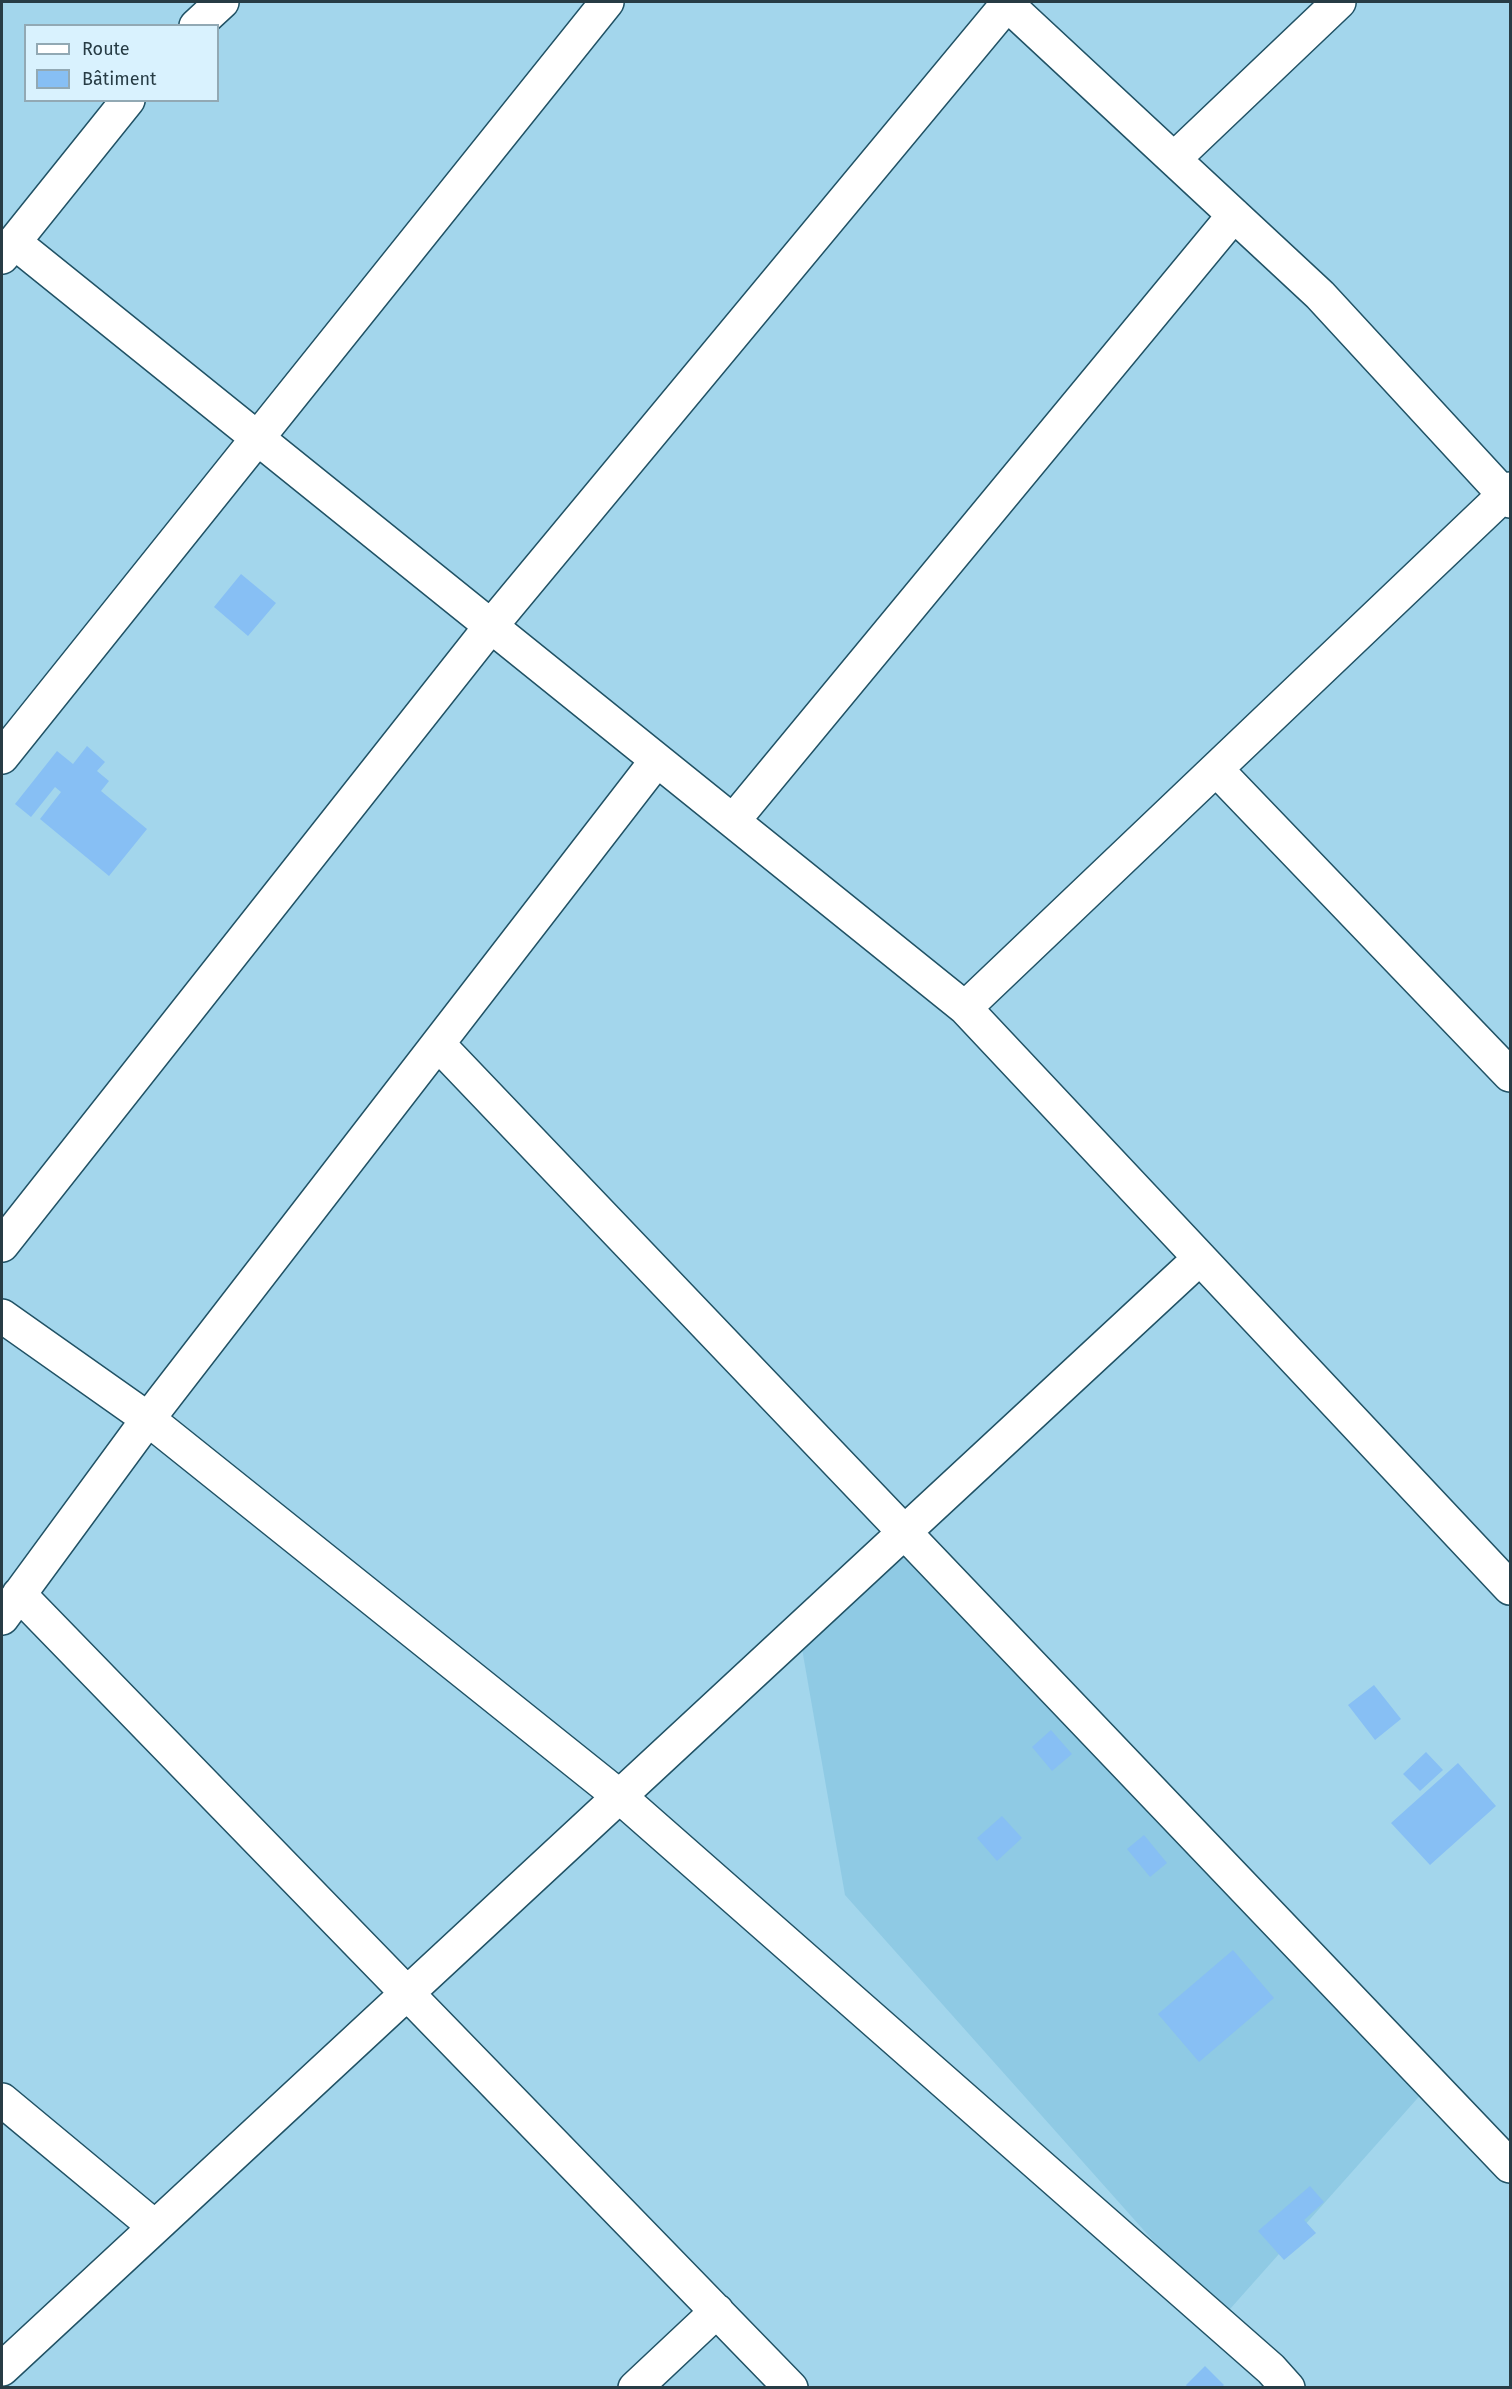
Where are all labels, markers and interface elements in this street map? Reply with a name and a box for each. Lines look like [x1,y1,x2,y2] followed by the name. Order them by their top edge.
[24,24,219,102] legend
[82,38,130,60] text: Route
[82,68,157,90] text: Bâtiment

